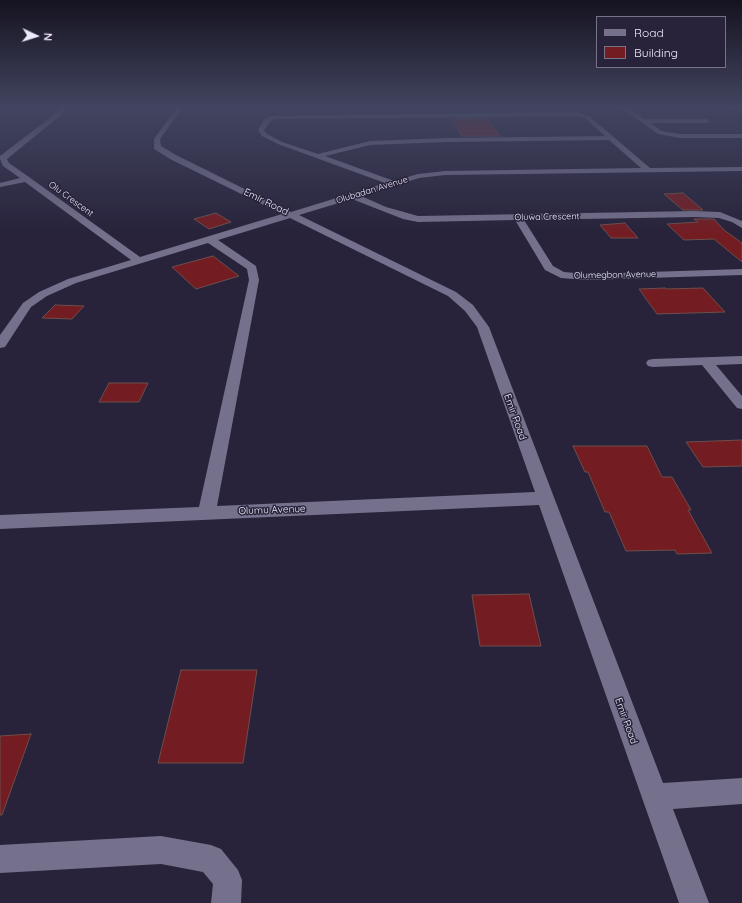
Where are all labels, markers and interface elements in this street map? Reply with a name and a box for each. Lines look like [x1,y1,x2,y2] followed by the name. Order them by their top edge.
[16,16,56,56] north arrow
[596,16,726,68] legend
[634,25,664,40] text: Road
[41,32,55,41] text: N
[634,45,678,60] text: Building
[335,174,409,206] street label: Olubadan Avenue
[46,179,96,219] street label: Olu Crescent
[242,186,290,218] street label: Emir Road
[514,211,580,223] street label: Oluwa Crescent
[574,269,656,281] street label: Olumegbon Avenue
[501,392,529,442] street label: Emir Road
[238,503,306,517] street label: Olumu Avenue
[612,696,640,746] street label: Emir Road

